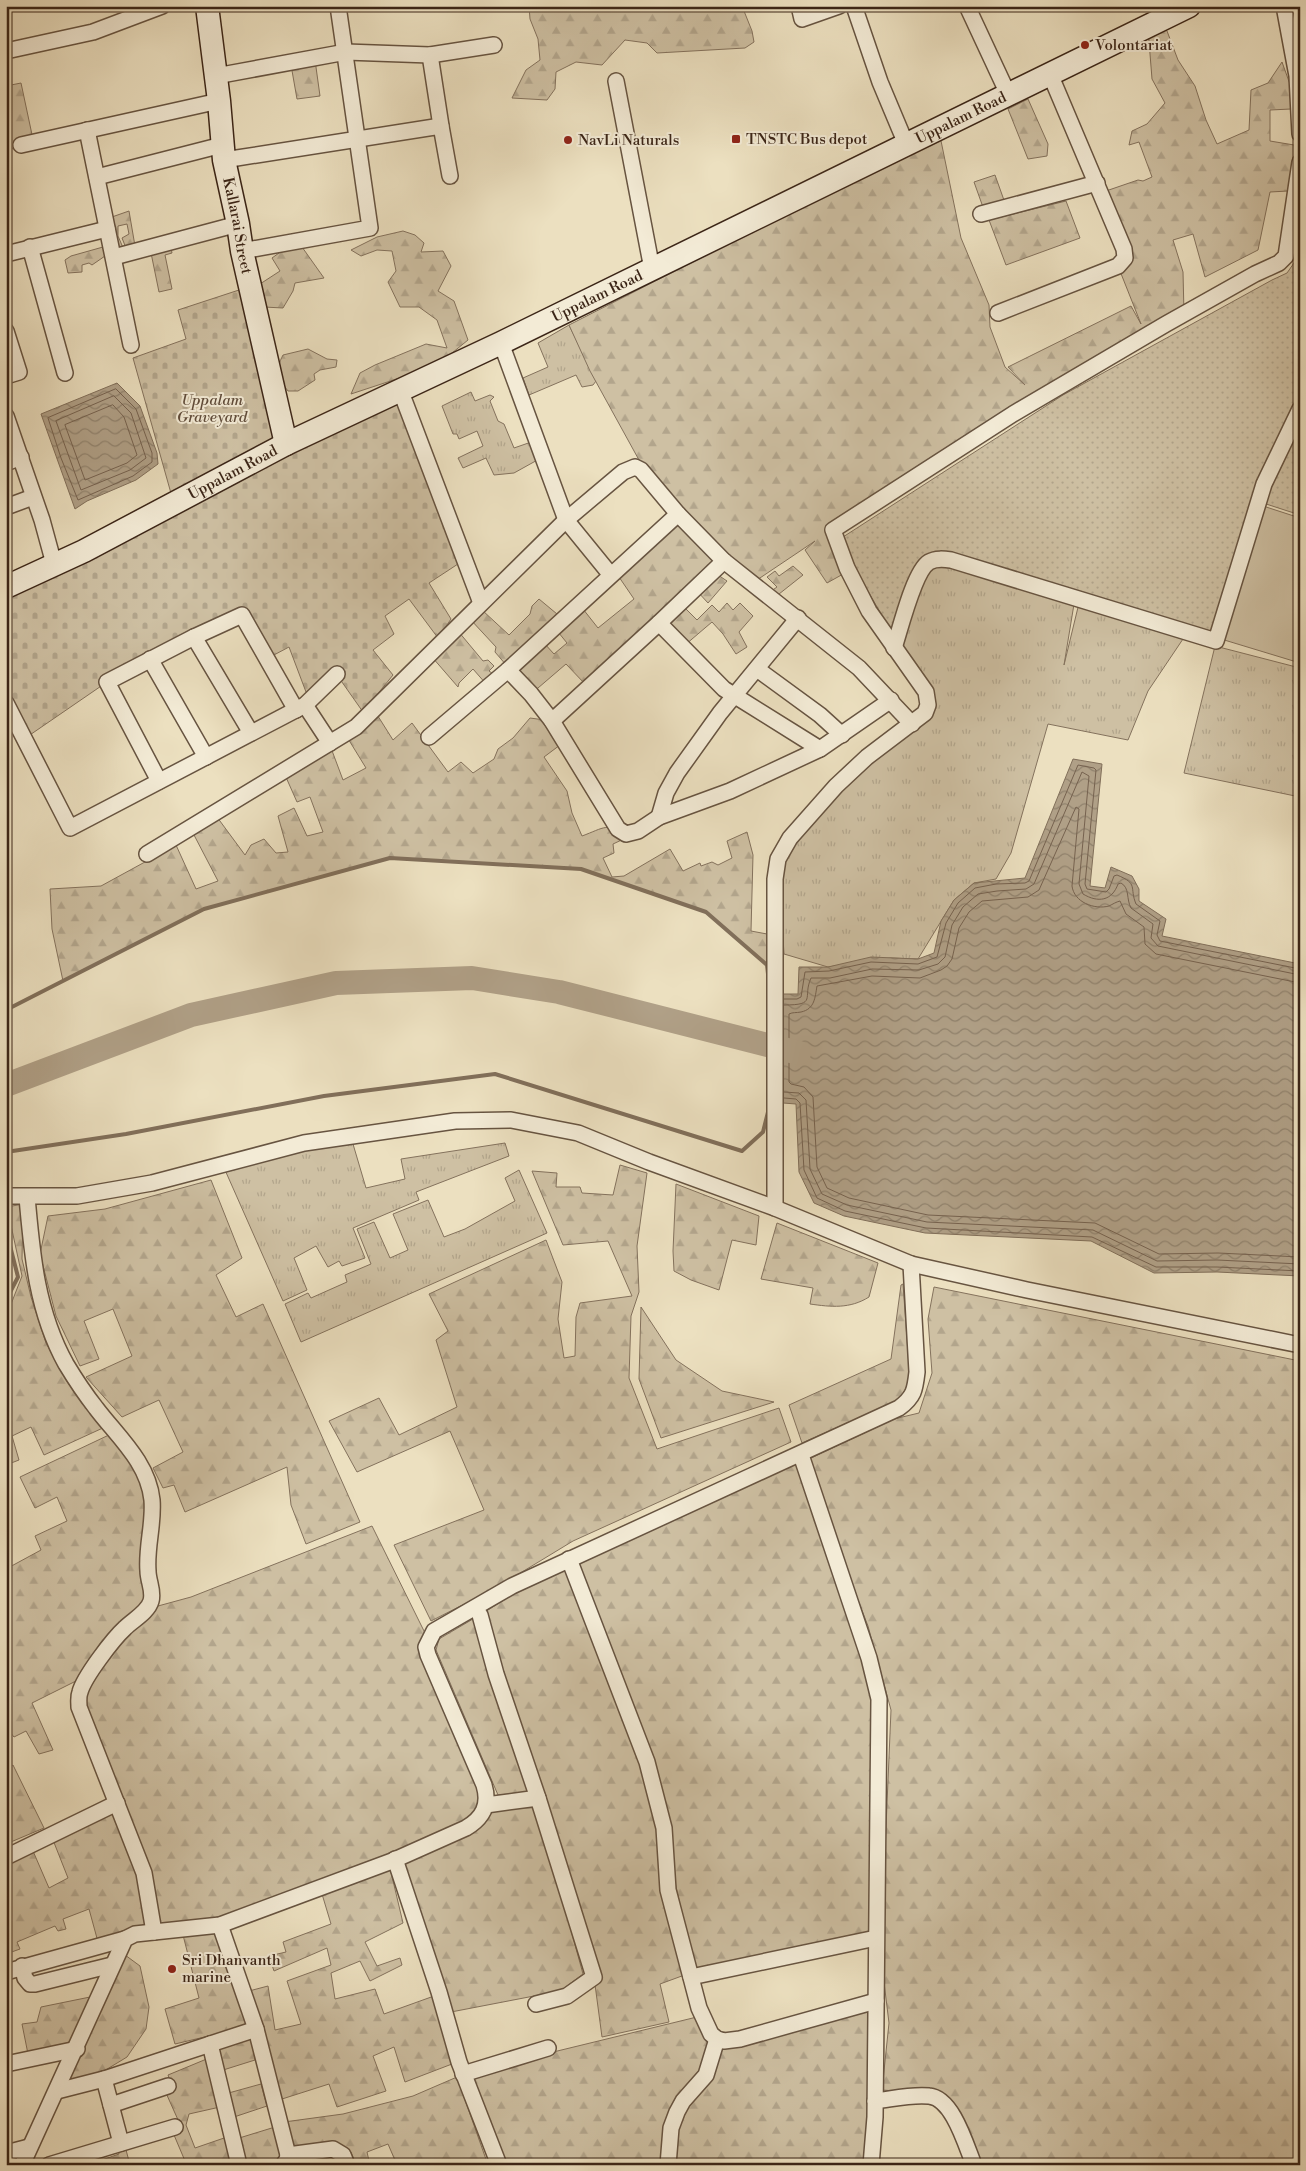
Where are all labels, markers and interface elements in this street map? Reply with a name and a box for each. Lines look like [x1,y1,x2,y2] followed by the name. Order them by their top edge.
[1094,36,1173,55] place label: Volontariat
[1079,39,1091,51] marker: Volontariat
[912,87,1010,148] street label: Uppalam Road
[746,130,868,149] place label: TNSTC Bus depot
[578,131,679,150] place label: NavLi Naturals
[730,133,742,145] marker: TNSTC Bus depot
[562,134,574,146] marker: NavLi Naturals
[219,175,257,277] street label: Kallarai Street
[548,265,646,326] street label: Uppalam Road
[177,391,248,427] park label: Uppalam Graveyard
[184,441,281,504] street label: Uppalam Road
[182,1951,281,1987] place label: Sri Dhanvanth marine
[166,1963,178,1975] marker: Sri Dhanvanth marine

